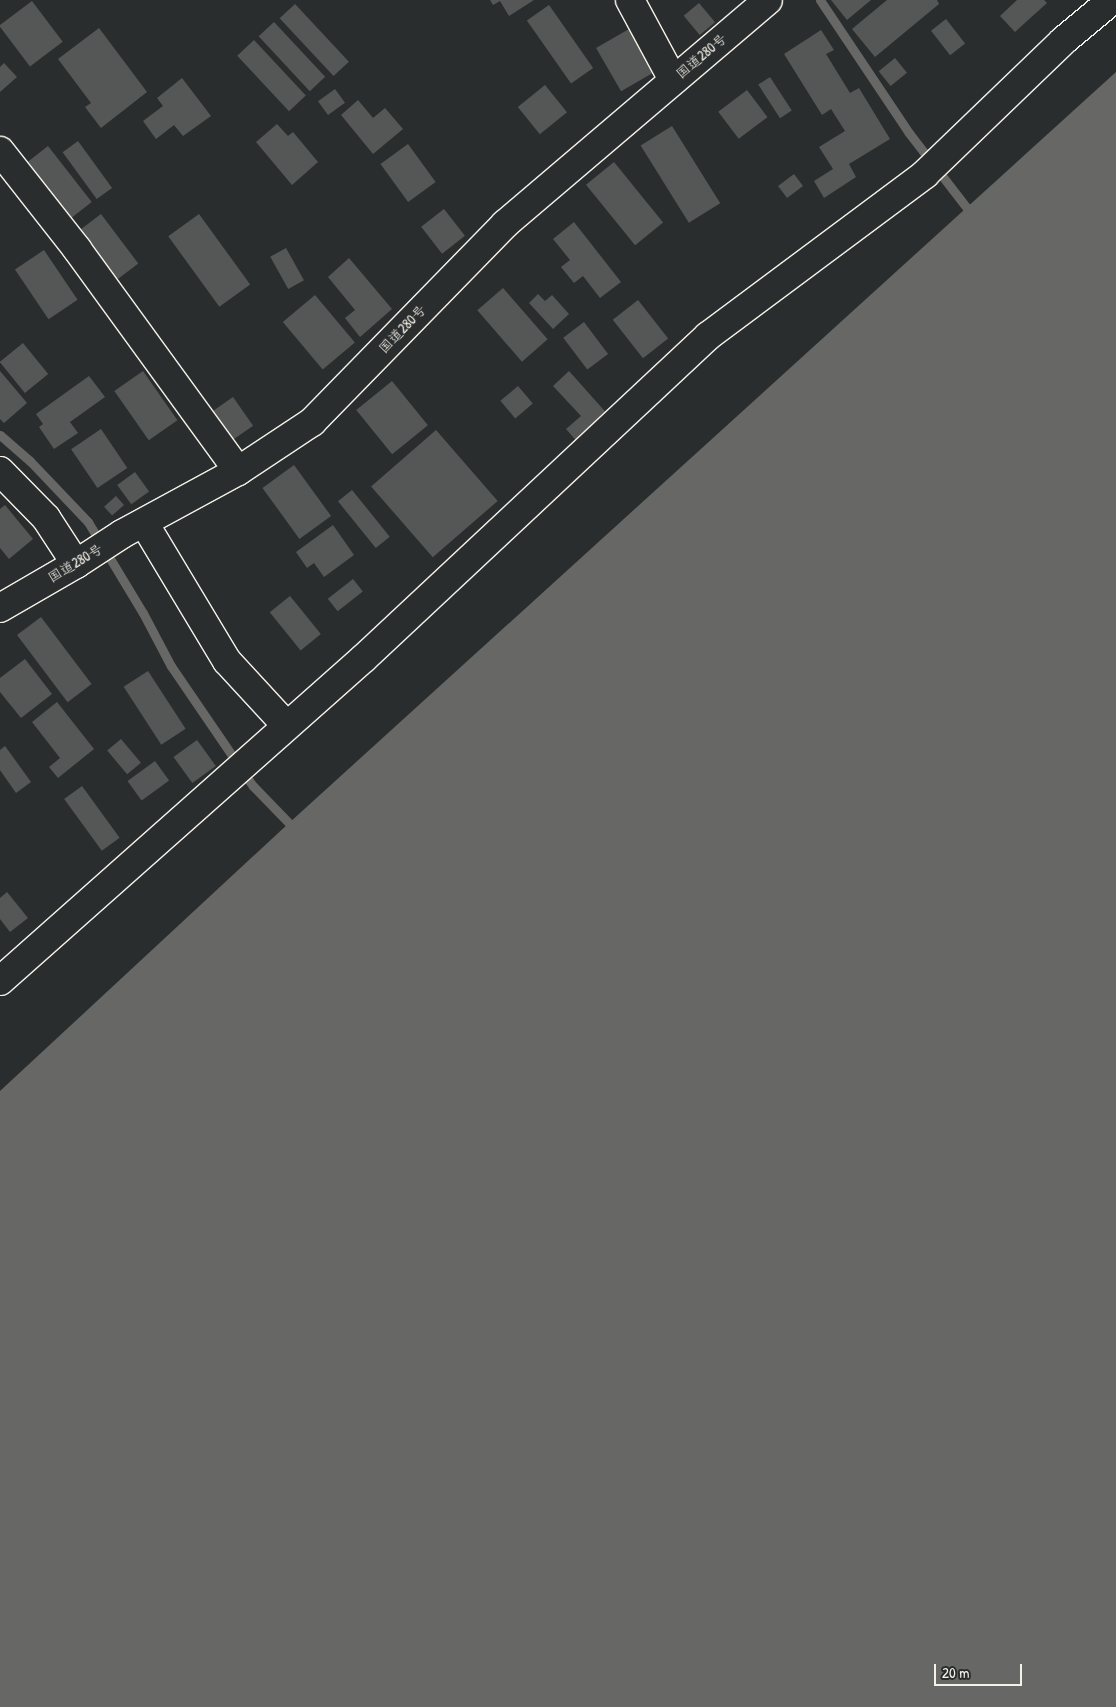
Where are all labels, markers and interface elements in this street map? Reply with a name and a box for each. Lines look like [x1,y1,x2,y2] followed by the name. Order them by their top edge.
[672,30,730,82] street label: 国道280号
[375,301,429,357] street label: 国道280号
[45,540,105,586] street label: 国道280号
[936,1654,1024,1686] scale bar
[942,1662,969,1683] text: 20 m

